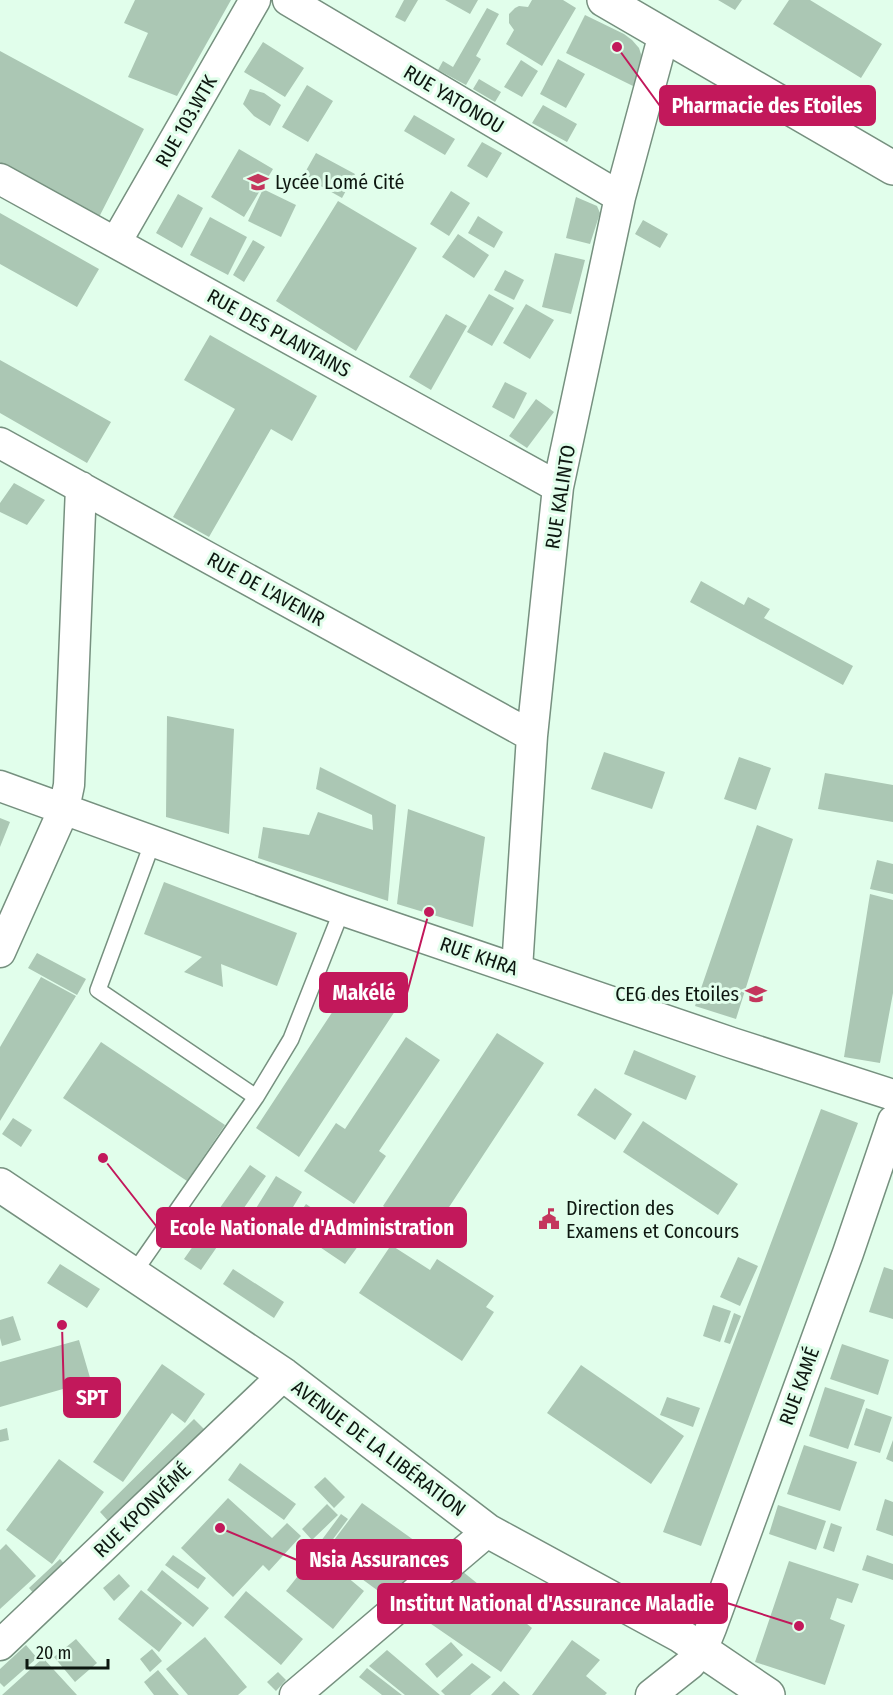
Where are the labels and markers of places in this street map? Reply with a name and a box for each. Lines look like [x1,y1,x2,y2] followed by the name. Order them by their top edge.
[660,86,875,125] callout: Pharmacie des Etoiles
[246,170,270,194] school or university icon: Lycée Lomé Cité
[275,170,404,194] place label: Lycée Lomé Cité
[320,973,407,1012] callout: Makélé
[615,982,739,1006] place label: CEG des Etoiles
[744,982,768,1006] school or university icon: CEG des Etoiles
[566,1196,739,1243] place label: Direction des Examens et Concours
[537,1207,561,1231] public building icon: Direction des Examens et Concours
[157,1208,466,1247] callout: Ecole Nationale d'Administration
[64,1378,120,1417] callout: SPT
[297,1540,461,1579] callout: Nsia Assurances
[378,1584,727,1623] callout: Institut National d'Assurance Maladie

